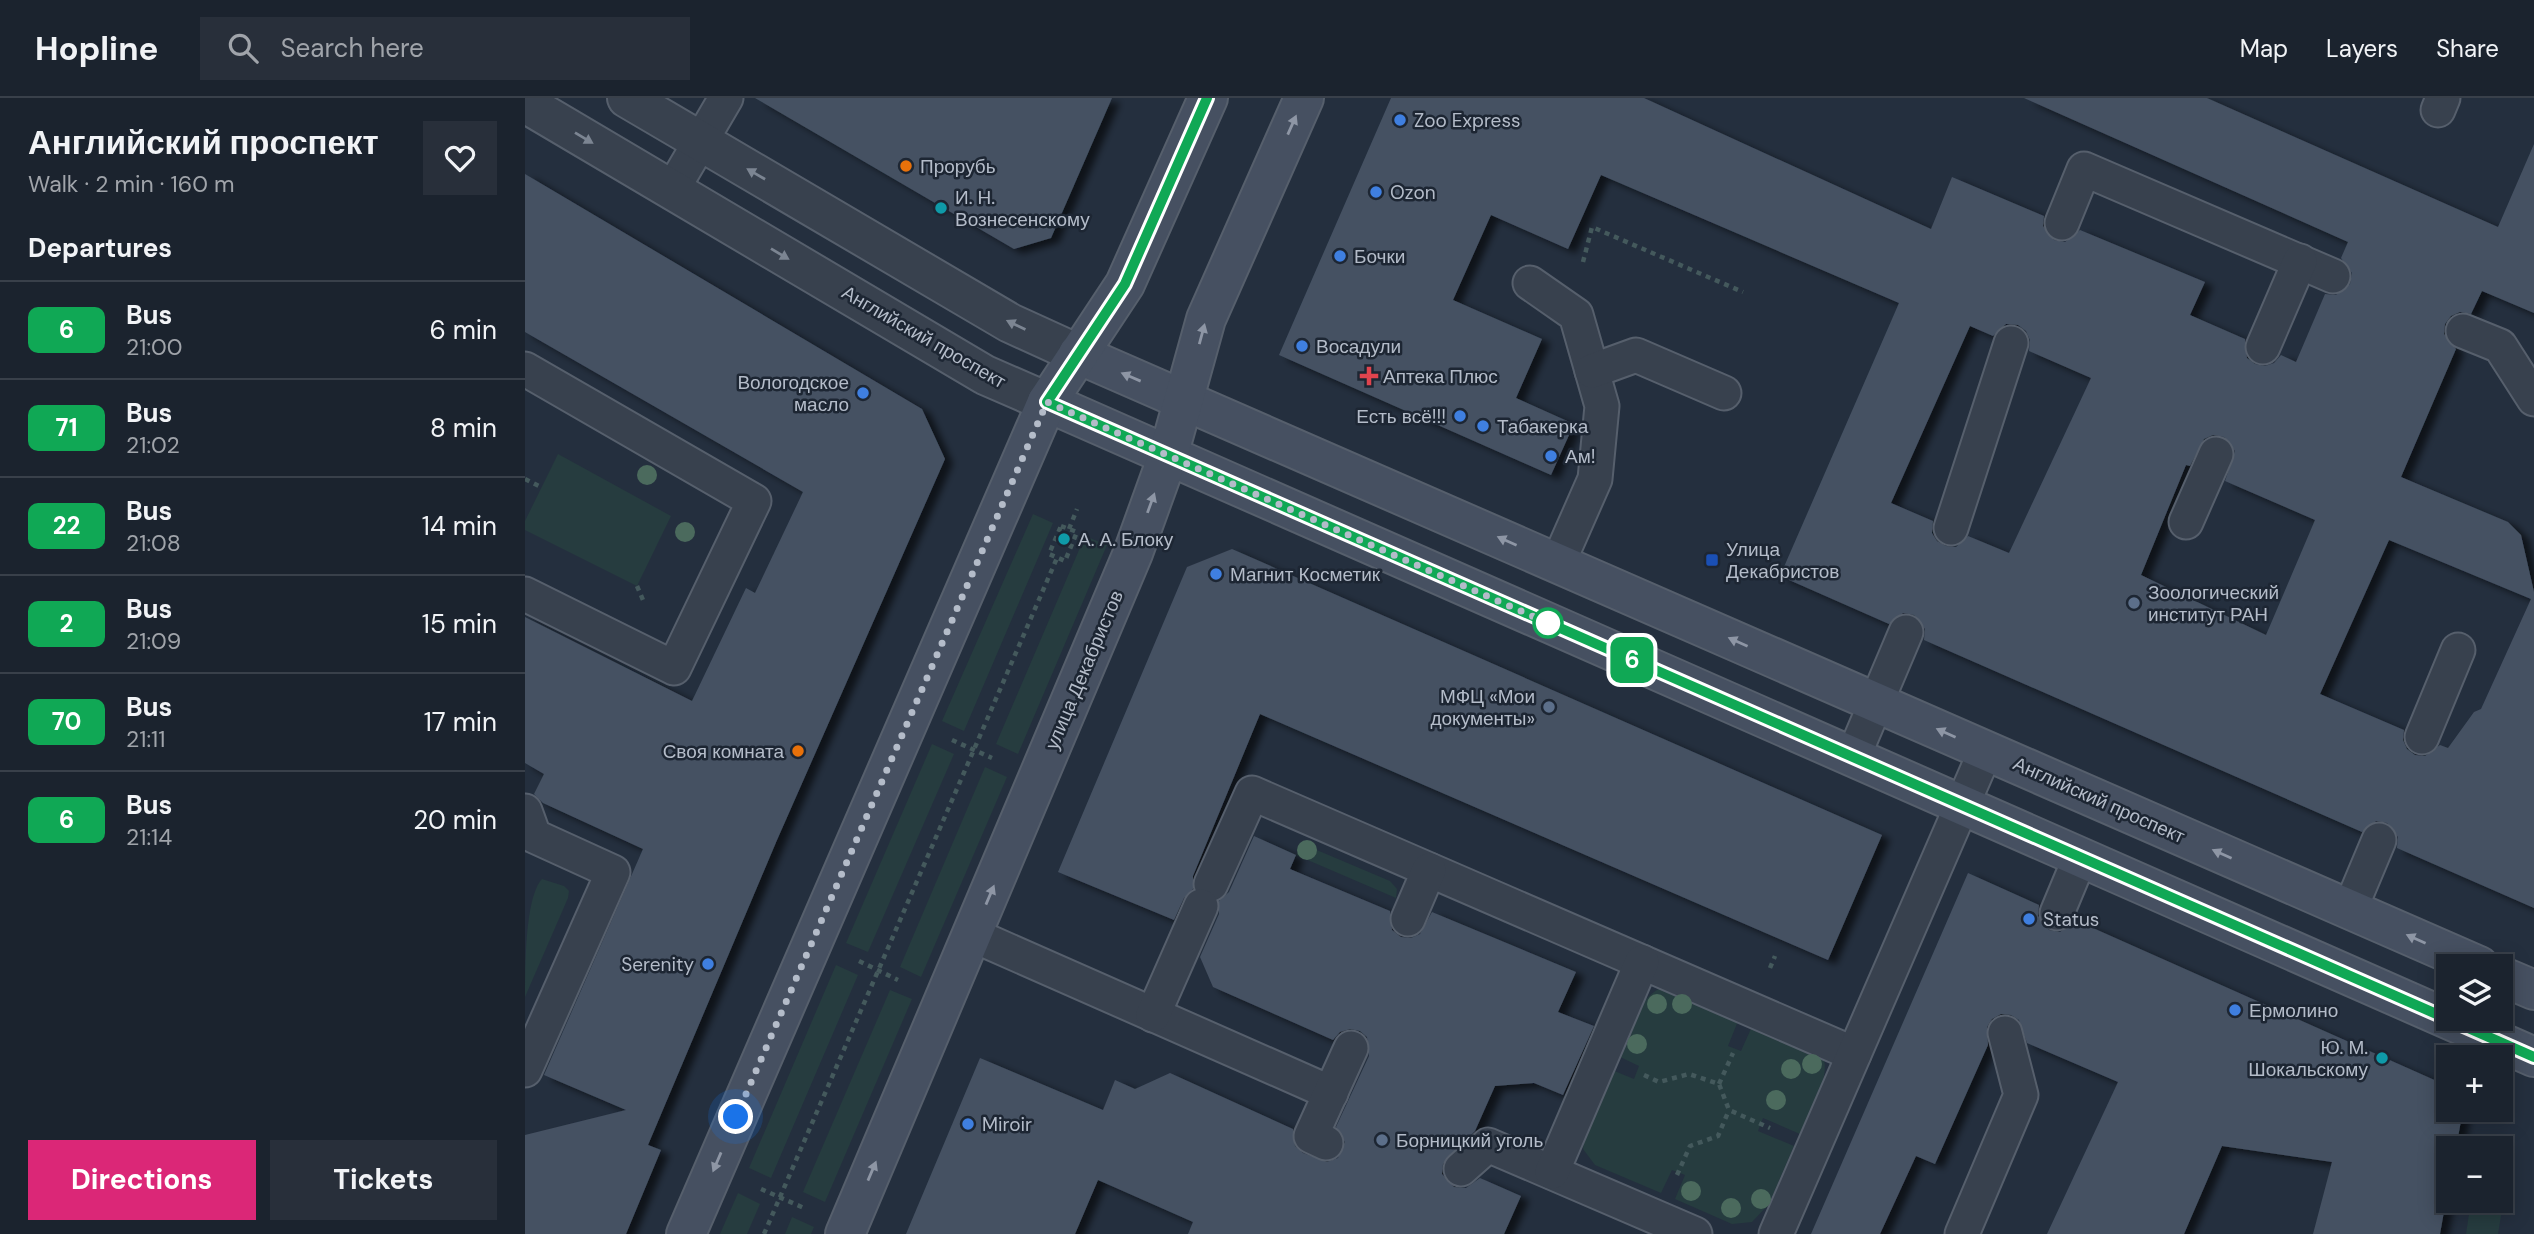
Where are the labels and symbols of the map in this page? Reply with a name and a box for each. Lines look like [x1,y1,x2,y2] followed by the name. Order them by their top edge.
[1414,108,1520,133] place label: Zoo Express
[1392,112,1408,128] marker: Zoo Express
[1286,115,1298,135] one-way arrow
[574,132,593,144] one-way arrow
[920,154,996,179] place label: Прорубь
[898,158,914,174] marker: Прорубь
[746,168,765,180] one-way arrow
[1390,180,1436,205] place label: Ozon
[1368,184,1384,200] marker: Ozon
[955,185,1090,232] place label: И. Н. Вознесенскому
[933,200,949,216] marker: И. Н. Вознесенскому
[1354,244,1405,269] place label: Бочки
[770,248,789,260] one-way arrow
[1332,248,1348,264] marker: Бочки
[838,280,1011,394] street label: Английский проспект
[1006,320,1026,331] one-way arrow
[1197,323,1208,345] one-way arrow
[1316,334,1401,359] place label: Восадули
[1294,338,1310,354] marker: Восадули
[1383,364,1498,389] place label: Аптека Плюс
[1361,368,1377,384] marker: Аптека Плюс
[737,370,849,417] place label: Вологодское масло
[1121,371,1141,383] one-way arrow
[855,385,871,401] marker: Вологодское масло
[1356,404,1446,429] place label: Есть всё!!!
[1452,408,1468,424] marker: Есть всё!!!
[1497,414,1589,439] place label: Табакерка
[1475,418,1491,434] marker: Табакерка
[1565,444,1596,469] place label: Ам!
[1543,448,1559,464] marker: Ам!
[1146,492,1157,513] one-way arrow
[1078,527,1174,552] place label: А. А. Блоку
[1056,531,1072,547] marker: А. А. Блоку
[1496,535,1517,546] one-way arrow
[1726,537,1839,584] place label: Улица Декабристов
[1704,552,1720,568] marker: Улица Декабристов
[1230,562,1381,587] place label: Магнит Косметик
[1208,566,1224,582] marker: Магнит Косметик
[2148,580,2279,627] place label: Зоологический институт РАН
[1039,587,1129,753] street label: улица Декабристов
[2126,595,2142,611] marker: Зоологический институт РАН
[1533,608,1563,638] unlabelled marker
[1727,636,1748,647] one-way arrow
[1609,637,1655,683] line badge: 6
[1430,684,1535,731] place label: МФЦ «Мои документы»
[1541,699,1557,715] marker: МФЦ «Мои документы»
[1936,727,1956,739] one-way arrow
[663,739,784,764] place label: Своя комната
[790,743,806,759] marker: Своя комната
[2009,751,2189,849] street label: Английский проспект
[2211,848,2232,859] one-way arrow
[985,884,996,905] one-way arrow
[2043,907,2099,932] place label: Status
[2021,911,2037,927] marker: Status
[2406,933,2427,944] one-way arrow
[621,952,694,977] place label: Serenity
[700,956,716,972] marker: Serenity
[2249,998,2338,1023] place label: Ермолино
[2227,1002,2243,1018] marker: Ермолино
[2248,1035,2368,1082] place label: Ю. М. Шокальскому
[2374,1050,2390,1066] marker: Ю. М. Шокальскому
[718,1099,753,1134] your location
[982,1112,1032,1137] place label: Miroir
[960,1116,976,1132] marker: Miroir
[1396,1128,1543,1153] place label: Борницкий уголь
[1374,1132,1390,1148] marker: Борницкий уголь
[711,1151,722,1172] one-way arrow
[866,1160,877,1181] one-way arrow

